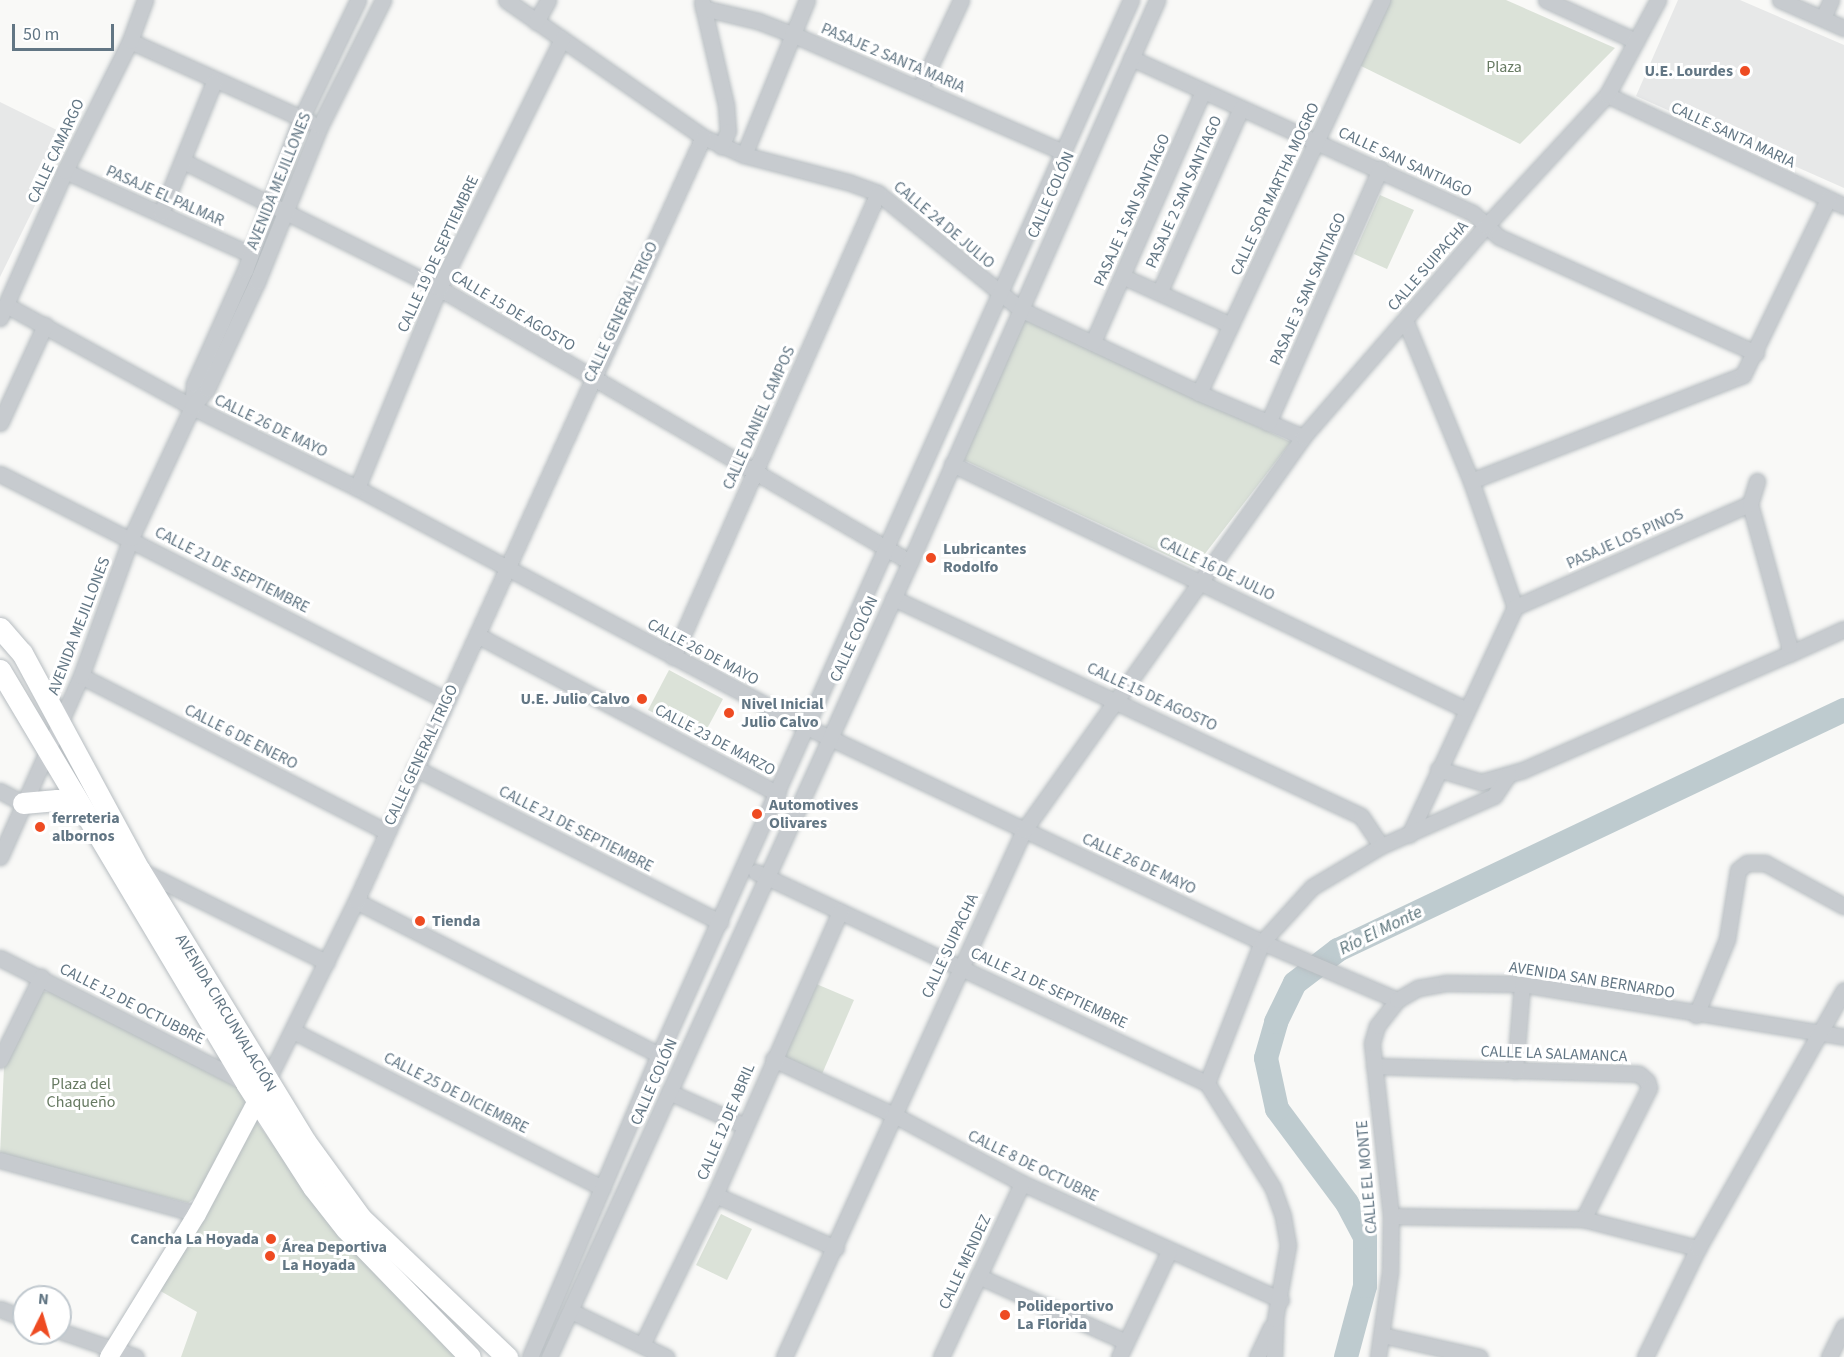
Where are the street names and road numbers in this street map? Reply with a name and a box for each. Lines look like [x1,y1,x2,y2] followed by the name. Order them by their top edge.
[818,19,968,97] street label: PASAJE 2 SANTA MARIA
[23,96,89,206] street label: CALLE CAMARGO
[1668,98,1798,172] street label: CALLE SANTA MARIA
[1226,100,1324,278] street label: CALLE SOR MARTHA MOGRO
[243,110,315,252] street label: AVENIDA MEJILLONES
[1142,113,1226,271] street label: PASAJE 2 SAN SANTIAGO
[1335,123,1475,201] street label: CALLE SAN SANTIAGO
[1090,131,1174,289] street label: PASAJE 1 SAN SANTIAGO
[1023,149,1079,241] street label: CALLE COLÓN
[103,161,227,231] street label: PASAJE EL PALMAR
[393,172,483,336] street label: CALLE 19 DE SEPTIEMBRE
[890,177,998,273] street label: CALLE 24 DE JULIO
[1266,210,1350,368] street label: PASAJE 3 SAN SANTIAGO
[1384,217,1472,315] street label: CALLE SUIPACHA
[580,239,662,385] street label: CALLE GENERAL TRIGO
[447,266,579,356] street label: CALLE 15 DE AGOSTO
[719,343,799,493] street label: CALLE DANIEL CAMPOS
[211,390,331,462] street label: CALLE 26 DE MAYO
[1564,505,1686,573] street label: PASAJE LOS PINOS
[151,523,313,617] street label: CALLE 21 DE SEPTIEMBRE
[1156,533,1278,605] street label: CALLE 16 DE JULIO
[44,554,114,698] street label: AVENIDA MEJILLONES
[826,593,882,685] street label: CALLE COLÓN
[644,614,762,690] street label: CALLE 26 DE MAYO
[1084,658,1220,736] street label: CALLE 15 DE AGOSTO
[380,682,462,828] street label: CALLE GENERAL TRIGO
[181,700,301,774] street label: CALLE 6 DE ENERO
[651,700,779,780] street label: CALLE 23 DE MARZO
[495,782,657,876] street label: CALLE 21 DE SEPTIEMBRE
[1079,829,1199,899] street label: CALLE 26 DE MAYO
[917,891,983,1001] street label: CALLE SUIPACHA
[171,931,281,1095] street label: AVENIDA CIRCUNVALACIÓN
[967,943,1131,1033] street label: CALLE 21 DE SEPTIEMBRE
[1508,957,1676,1003] street label: AVENIDA SAN BERNARDO
[56,959,208,1049] street label: CALLE 12 DE OCTUBBRE
[626,1036,682,1128] street label: CALLE COLÓN
[1480,1042,1628,1066] street label: CALLE LA SALAMANCA
[380,1048,532,1138] street label: CALLE 25 DE DICIEMBRE
[693,1061,759,1183] street label: CALLE 12 DE ABRIL
[1352,1119,1382,1235] street label: CALLE EL MONTE
[965,1126,1101,1206] street label: CALLE 8 DE OCTUBRE
[935,1212,995,1312] street label: CALLE MENDEZ

